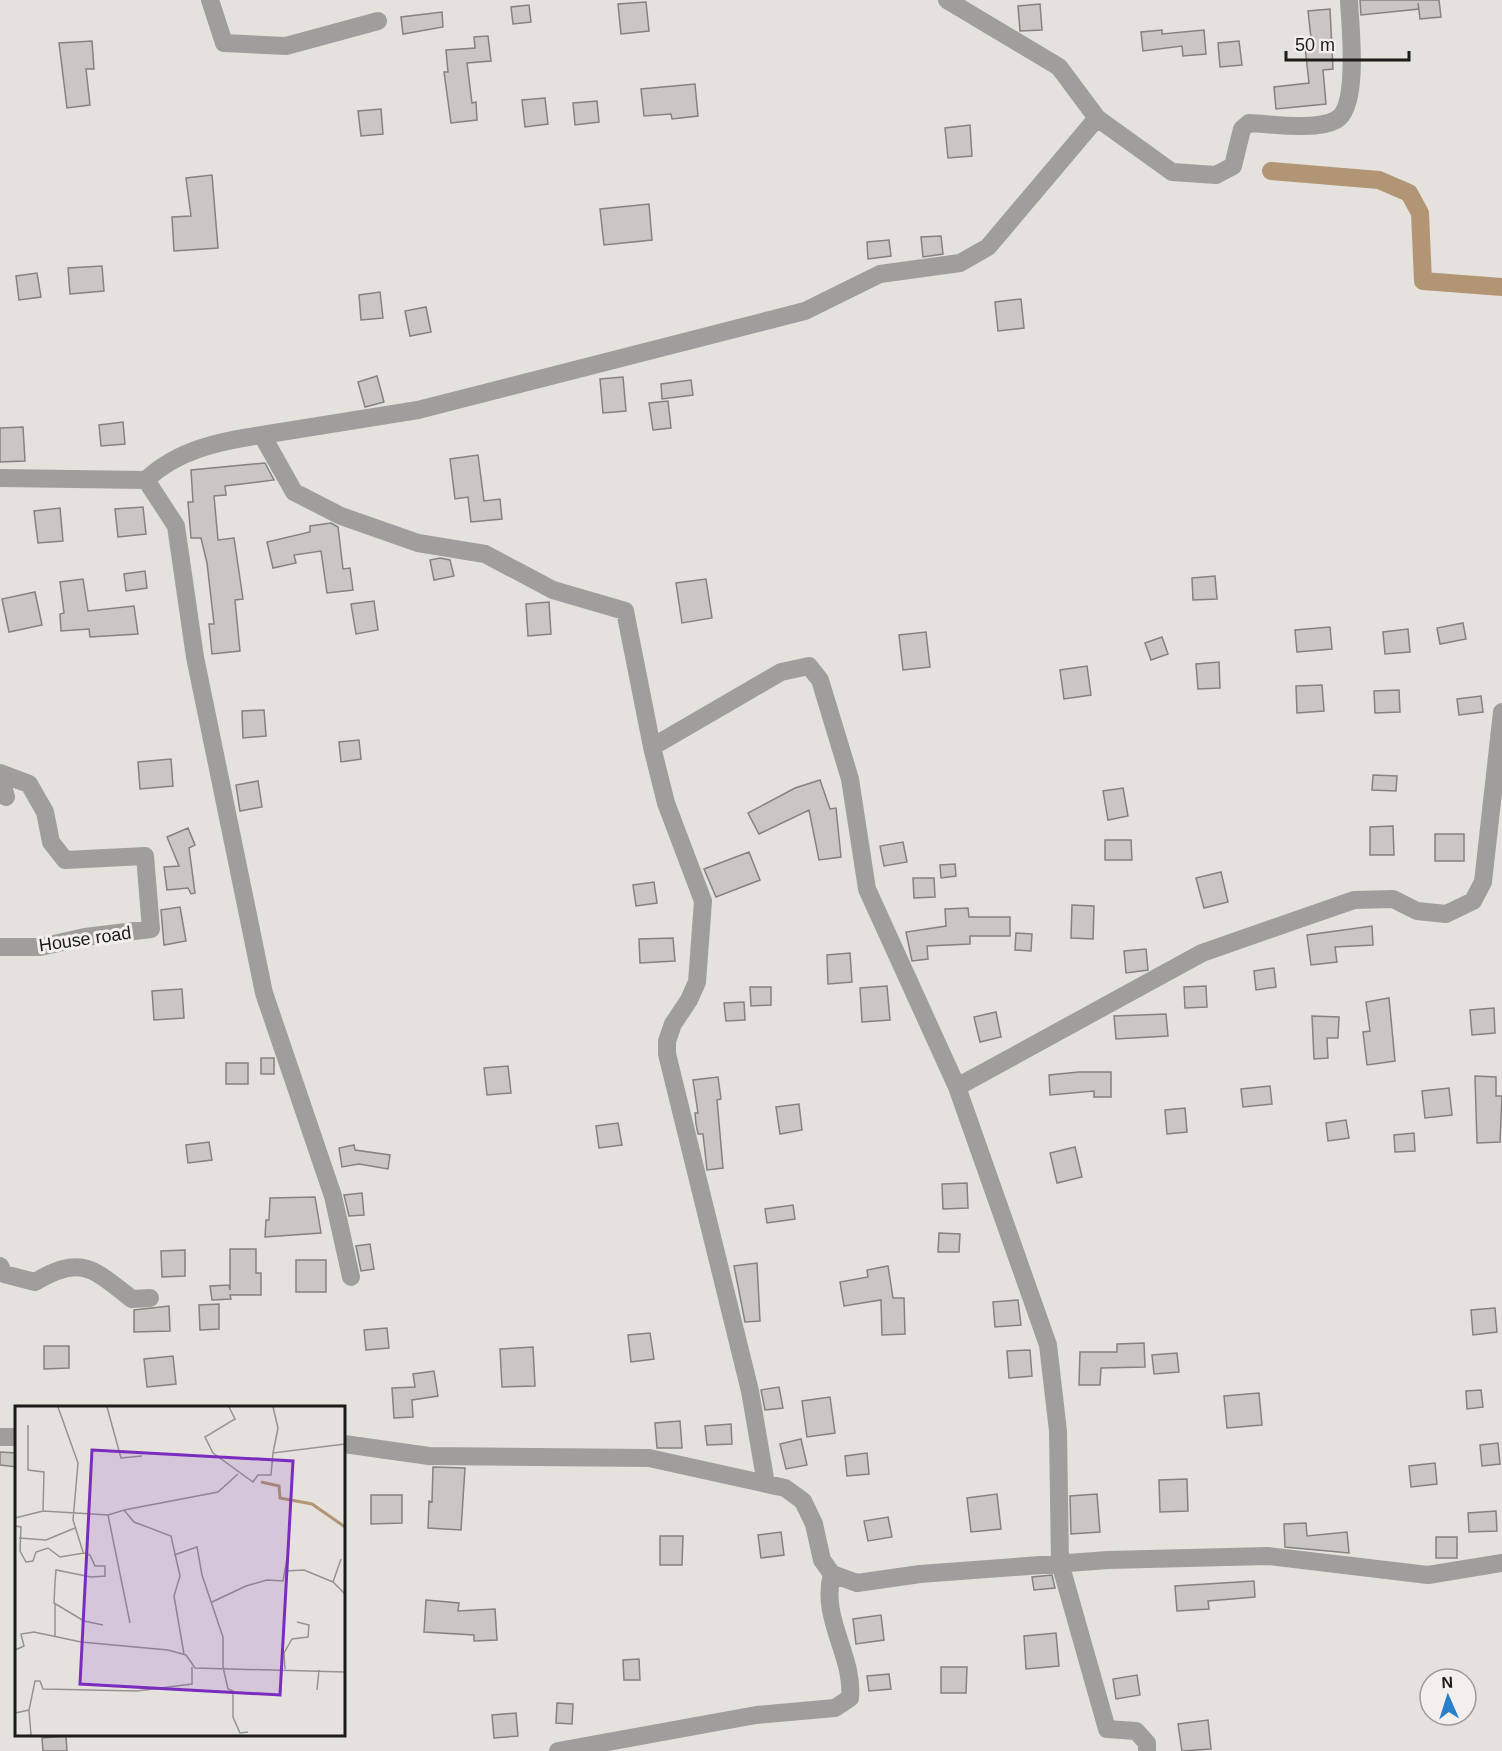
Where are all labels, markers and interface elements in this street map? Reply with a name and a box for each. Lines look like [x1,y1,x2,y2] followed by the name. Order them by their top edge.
[1286,24,1409,62] scale bar
[1295,35,1335,55] text: 50 m
[38,923,132,955] street label: House road
[15,1406,345,1736] inset map
[1418,1667,1478,1727] north arrow
[1441,1674,1453,1691] text: N

